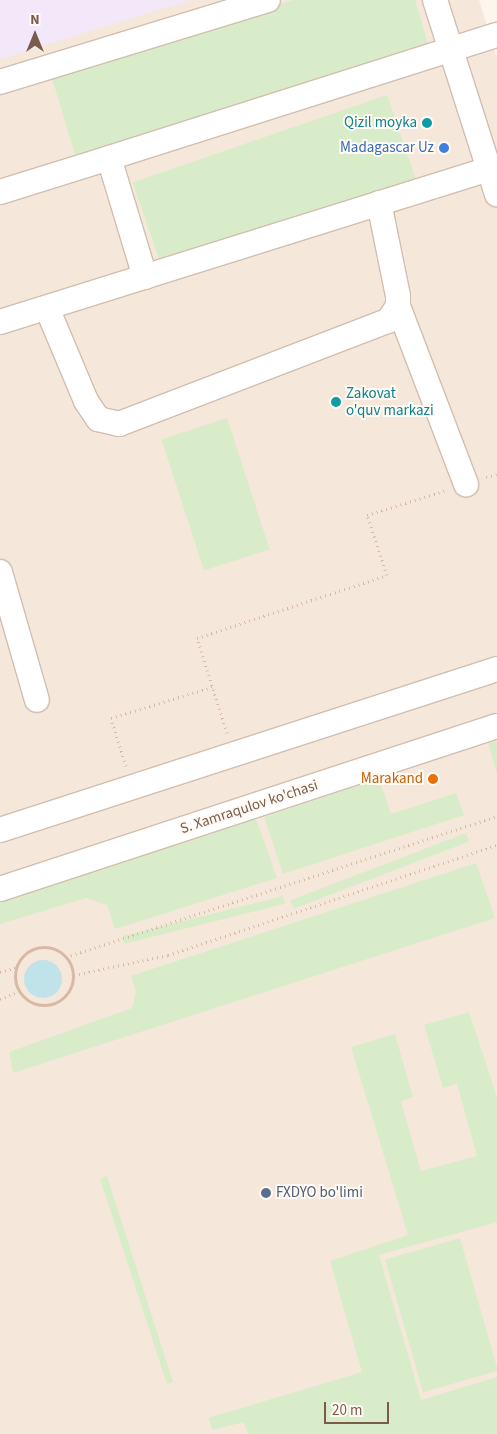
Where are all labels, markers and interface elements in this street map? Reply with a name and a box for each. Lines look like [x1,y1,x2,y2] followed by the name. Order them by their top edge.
[10,10,60,60] north arrow
[30,10,40,30] text: N
[344,114,417,132] place label: Qizil moyka
[421,117,433,129] marker: Qizil moyka
[340,139,434,157] place label: Madagascar Uz
[438,142,450,154] marker: Madagascar Uz
[346,384,434,419] place label: Zakovat o'quv markazi
[330,396,342,408] marker: Zakovat o'quv markazi
[361,770,423,788] place label: Marakand
[427,773,439,785] marker: Marakand
[178,776,320,838] street label: S. Xamraqulov ko'chasi
[276,1184,363,1202] place label: FXDYO bo'limi
[260,1187,272,1199] marker: FXDYO bo'limi
[327,1392,392,1424] scale bar
[332,1400,362,1421] text: 20 m

